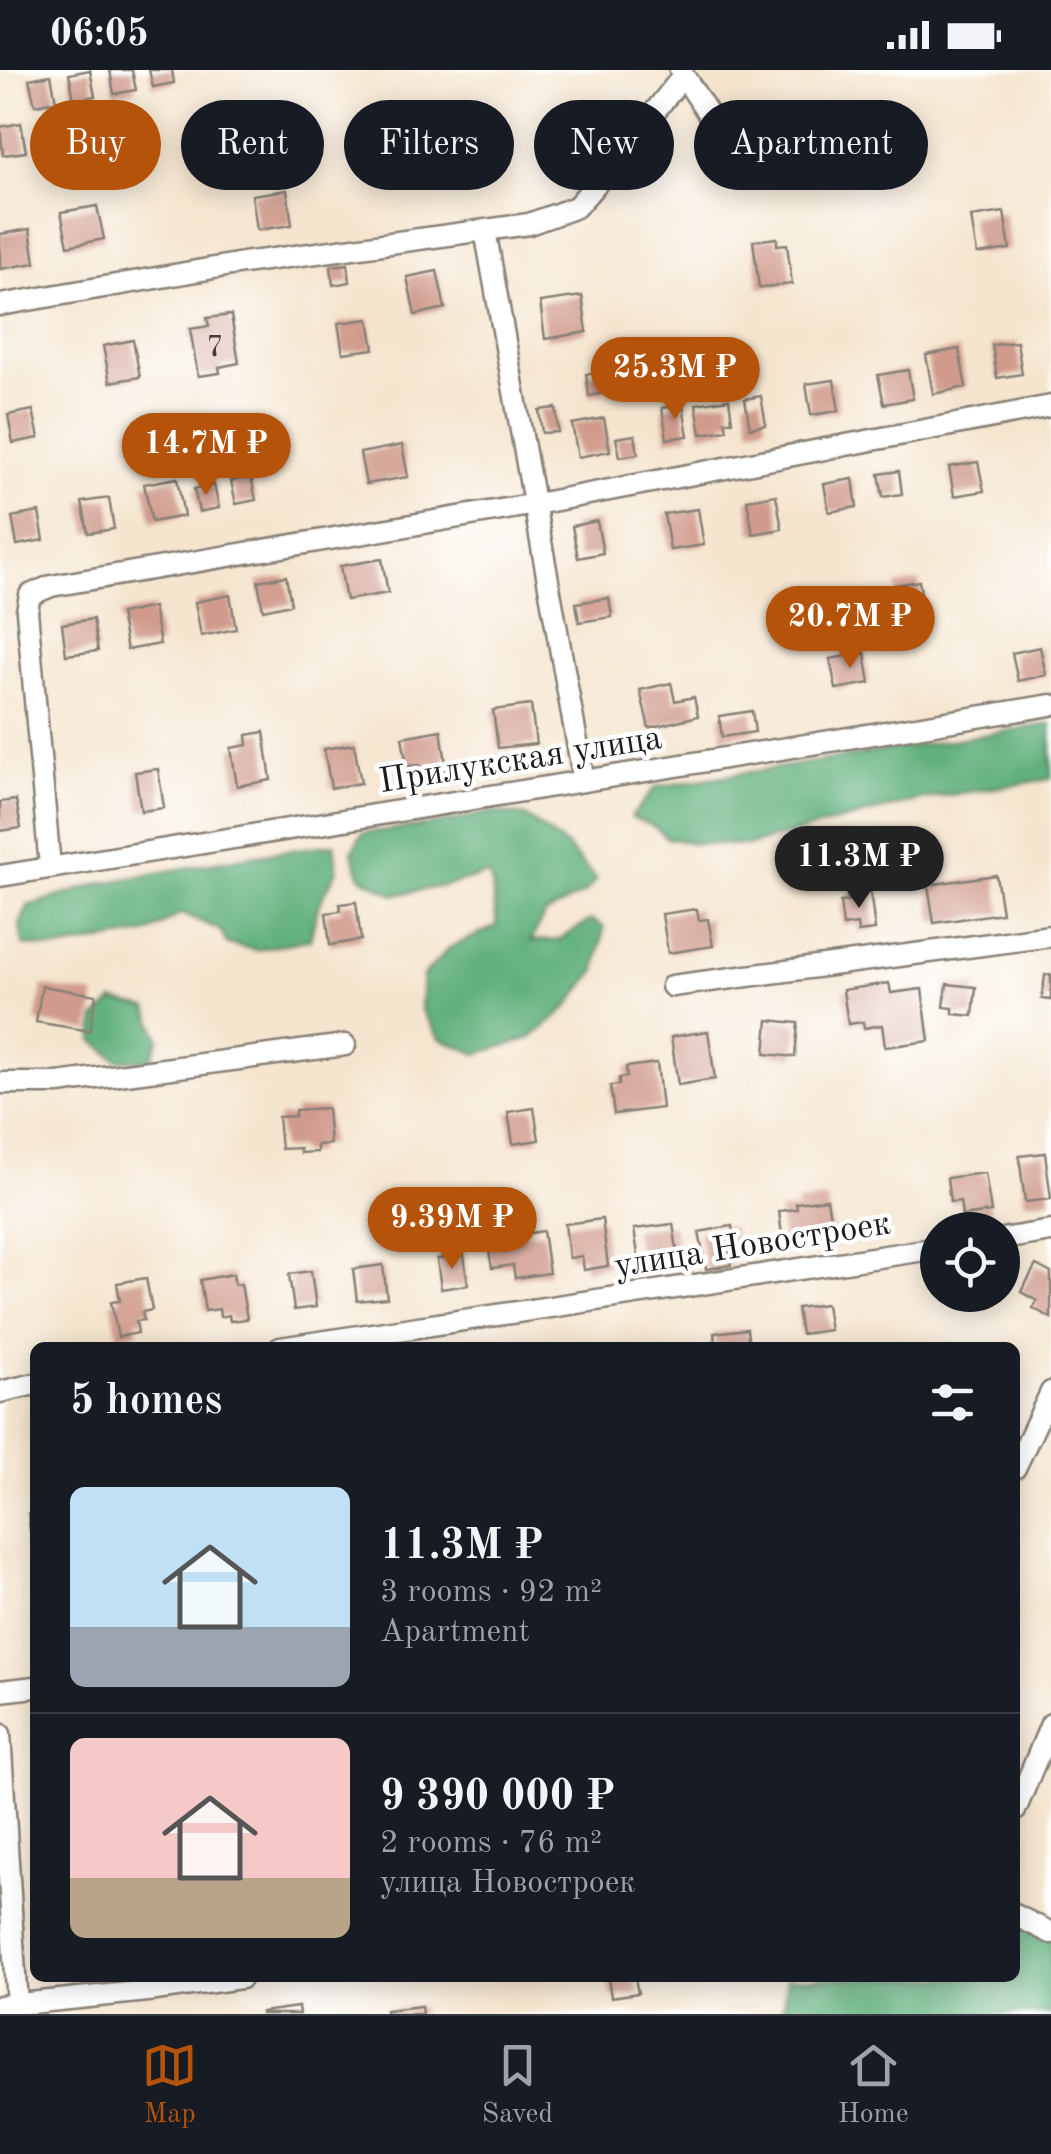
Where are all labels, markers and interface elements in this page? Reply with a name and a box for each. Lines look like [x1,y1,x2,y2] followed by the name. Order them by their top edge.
[50,16,149,54] text: 06:05
[30,100,161,190] chip: Buy
[181,100,324,190] chip: Rent
[344,100,514,190] chip: Filters
[534,100,674,190] chip: New
[694,100,928,190] chip: Apartment
[206,333,224,363] house number: 7
[583,337,767,422] pin: 25.3M ₽
[613,353,737,385] text: 25.3M ₽
[114,413,298,498] pin: 14.7M ₽
[144,429,268,461] text: 14.7M ₽
[758,586,942,671] pin: 20.7M ₽
[788,602,912,634] text: 20.7M ₽
[376,721,664,800] street label: Прилукская улица
[767,826,951,911] pin: 11.3M ₽
[797,842,921,874] text: 11.3M ₽
[360,1187,544,1272] pin: 9.39M ₽
[390,1203,514,1235] text: 9.39M ₽
[612,1206,893,1285] street label: улица Новостроек
[920,1212,1020,1312] map controls
[920,1212,1020,1312] button: locate
[925,1375,980,1430] icon: filters
[70,1381,222,1423] text: 5 homes
[380,1526,543,1568] text: 11.3M ₽
[150,1527,270,1647] icon: home
[380,1577,602,1609] text: 3 rooms · 92 m²
[380,1617,530,1649] text: Apartment
[380,1777,615,1819] text: 9 390 000 ₽
[150,1778,270,1898] icon: home
[380,1828,602,1860] text: 2 rooms · 76 m²
[380,1868,635,1900] text: улица Новостроек
[142,2038,197,2133] tab: Map
[482,2038,553,2133] tab: Saved
[838,2038,909,2133] tab: Home

